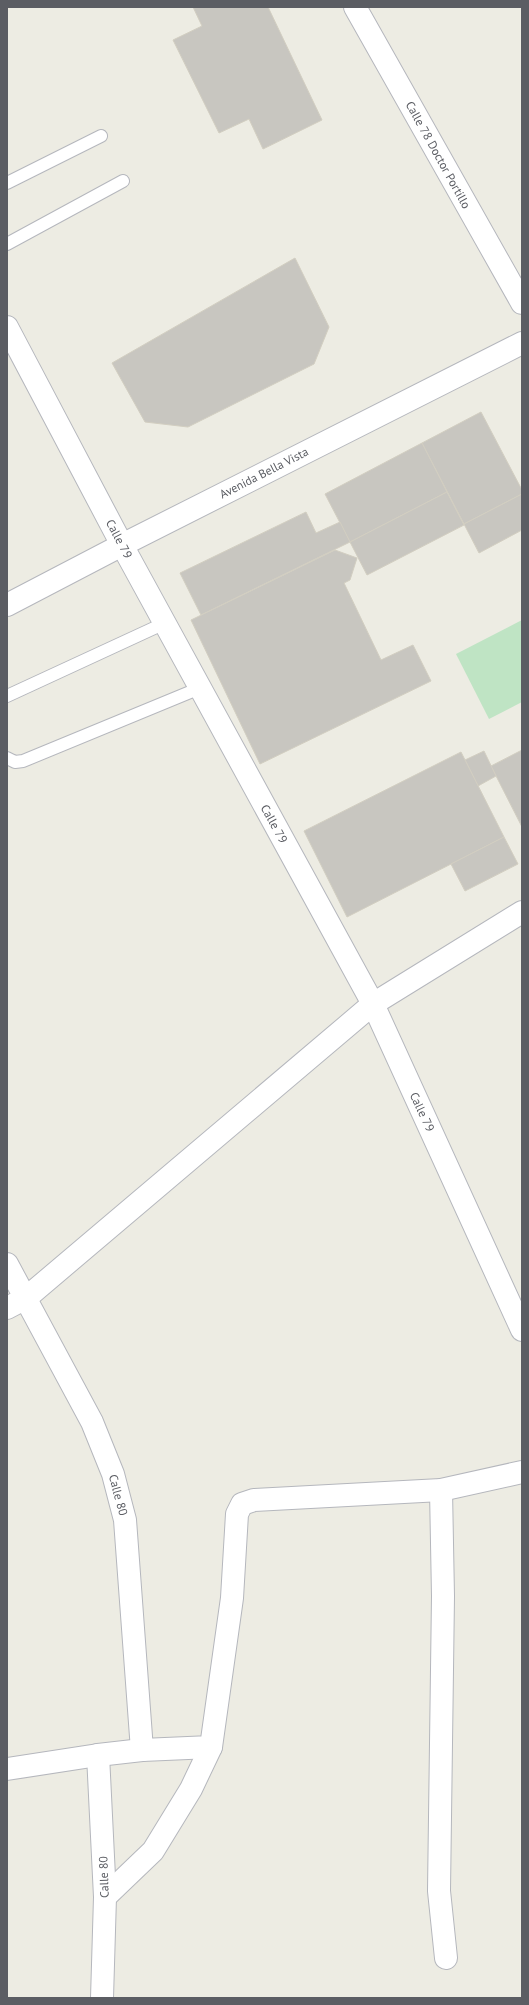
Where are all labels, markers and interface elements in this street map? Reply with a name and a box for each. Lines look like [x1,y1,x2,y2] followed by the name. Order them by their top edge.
[403,98,474,211] street label: Calle 78 Doctor Portillo
[217,444,311,501] street label: Avenida Bella Vista
[103,517,136,561] street label: Calle 79
[258,802,291,846] street label: Calle 79
[407,1090,438,1134] street label: Calle 79
[106,1473,131,1518] street label: Calle 80
[95,1855,112,1898] street label: Calle 80

